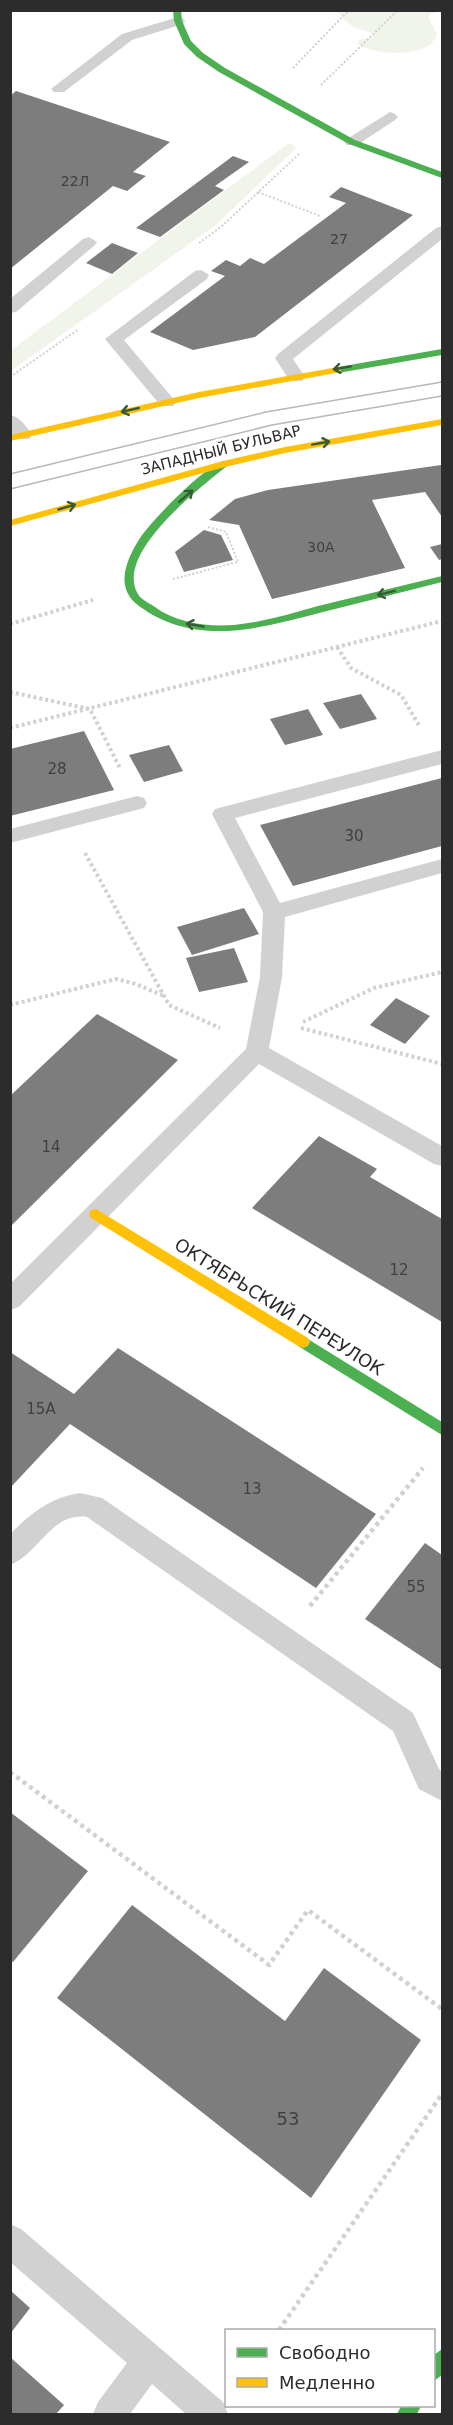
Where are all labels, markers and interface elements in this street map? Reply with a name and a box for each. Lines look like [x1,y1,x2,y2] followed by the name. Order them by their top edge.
[61,173,89,189] house number: 22Л
[330,231,348,247] house number: 27
[333,363,352,374] one-way arrow
[121,405,140,417] one-way arrow
[139,420,303,479] street label: ЗАПАДНЫЙ БУЛЬВАР
[311,438,330,449] one-way arrow
[178,489,193,503] one-way arrow
[57,501,76,512] one-way arrow
[307,539,335,555] house number: 30А
[377,588,396,599] one-way arrow
[186,620,205,631] one-way arrow
[47,760,67,778] house number: 28
[344,827,364,845] house number: 30
[41,1138,61,1156] house number: 14
[171,1233,388,1380] street label: ОКТЯБРЬСКИЙ ПЕРЕУЛОК
[389,1261,409,1279] house number: 12
[26,1400,56,1418] house number: 15А
[242,1480,262,1498] house number: 13
[406,1578,426,1596] house number: 55
[277,2108,299,2129] house number: 53
[225,2329,435,2407] legend
[279,2342,371,2363] text: Свободно
[279,2372,375,2393] text: Медленно

